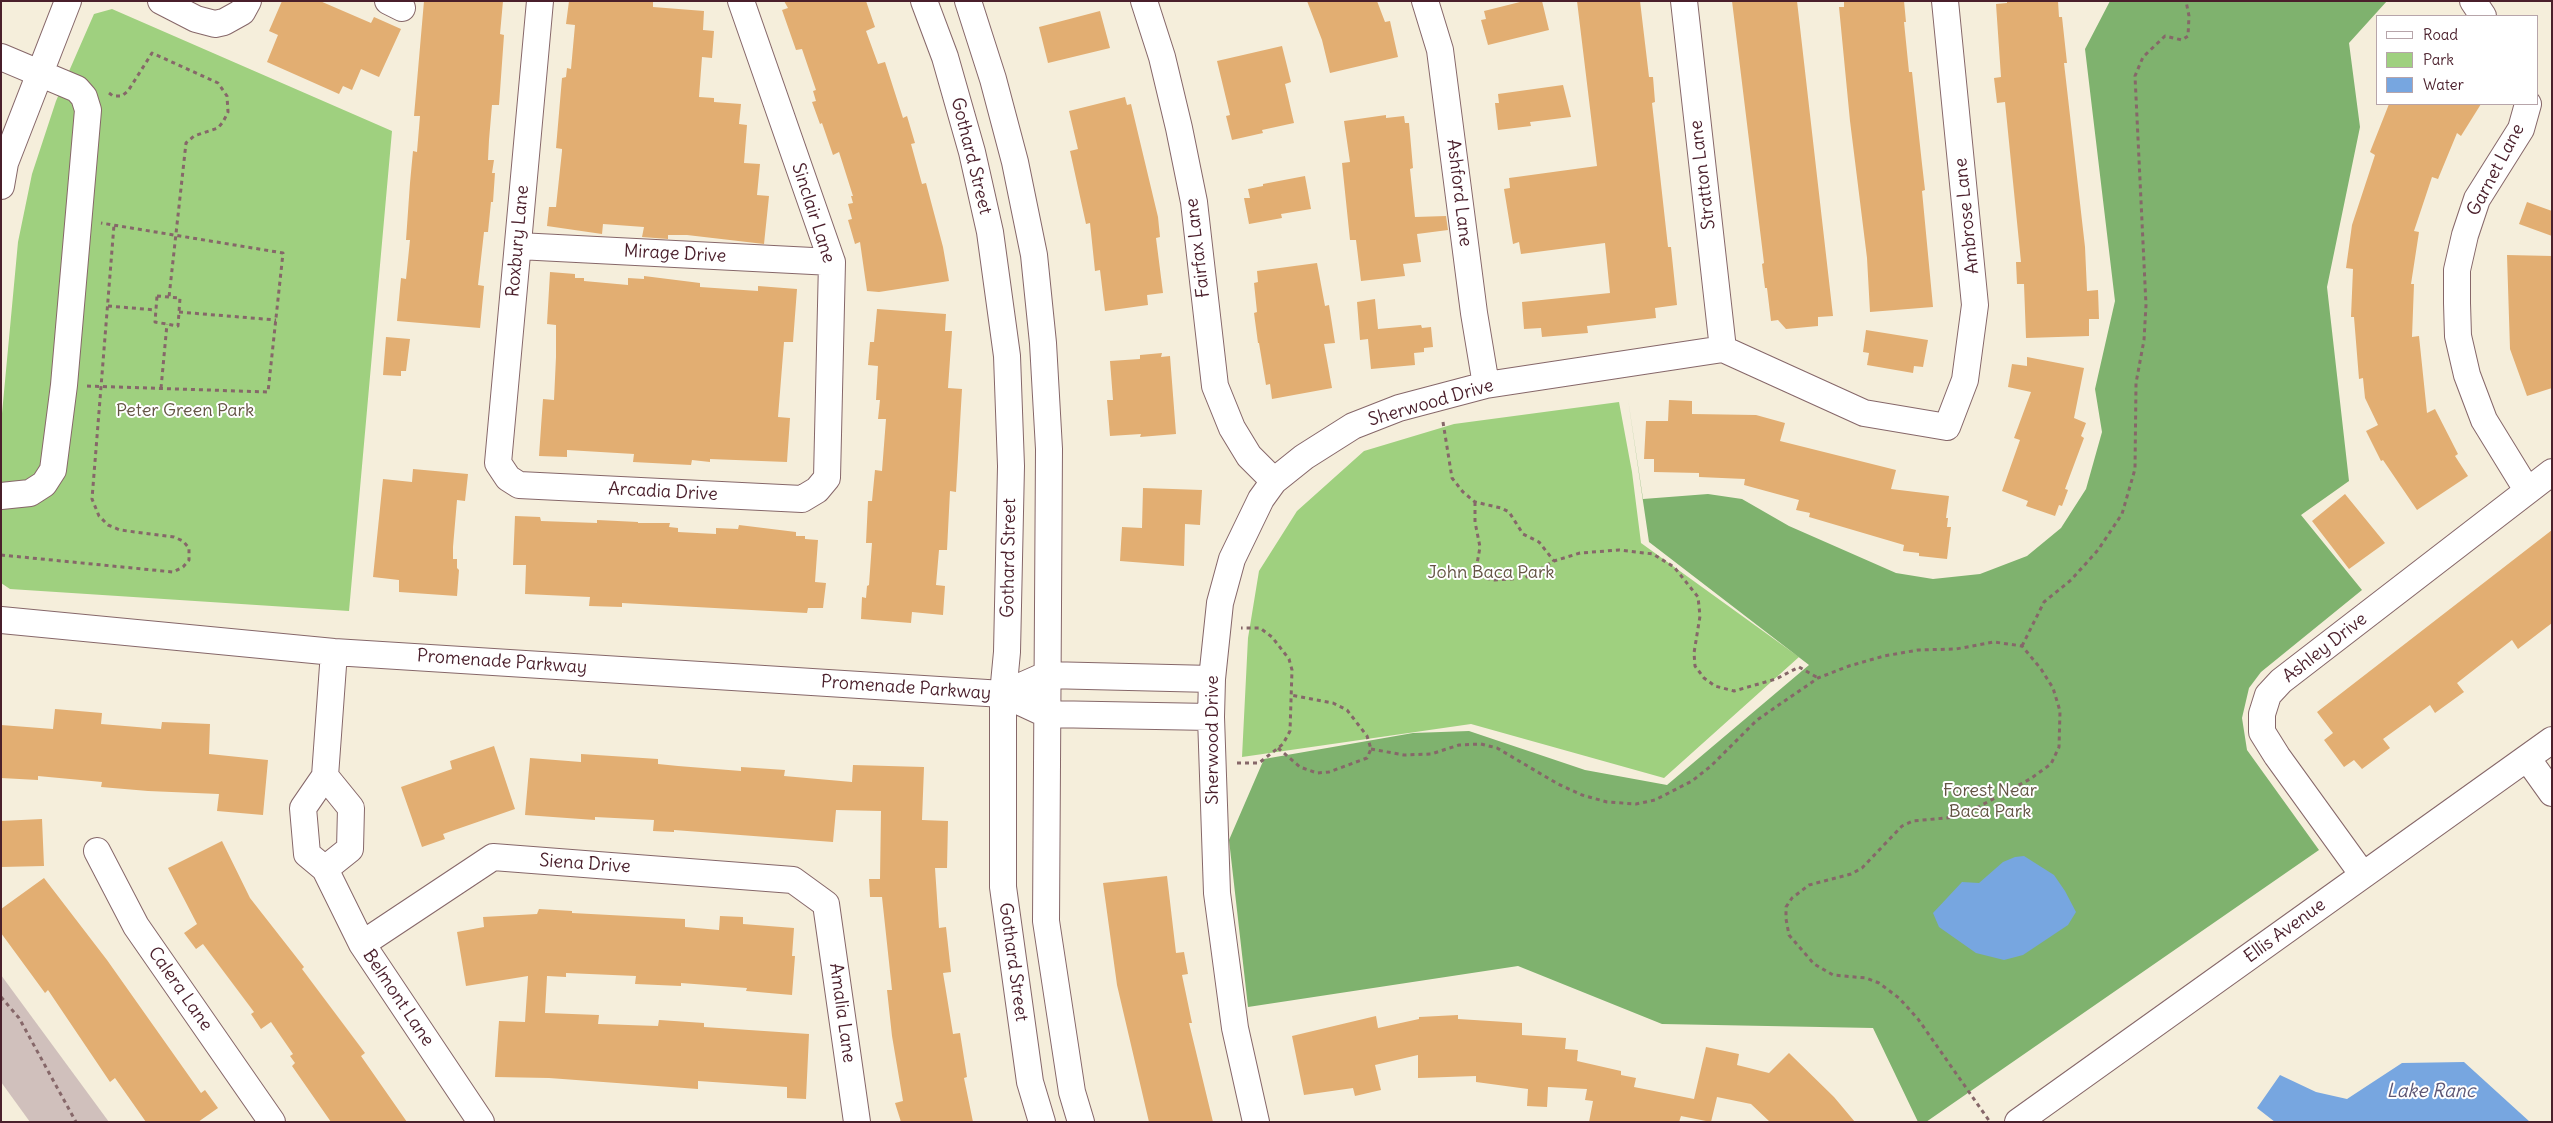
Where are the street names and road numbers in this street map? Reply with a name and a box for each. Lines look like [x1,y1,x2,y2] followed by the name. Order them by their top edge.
[946,95,996,217] street label: Gothard Street
[1686,119,1720,231] street label: Stratton Lane
[2463,120,2529,220] street label: Garnet Lane
[1442,138,1476,248] street label: Ashford Lane
[1950,157,1984,275] street label: Ambrose Lane
[787,160,839,266] street label: Sinclair Lane
[502,184,534,298] street label: Roxbury Lane
[1181,197,1215,299] street label: Fairfax Lane
[623,241,727,267] street label: Mirage Drive
[1366,375,1496,431] street label: Sherwood Drive
[608,478,718,506] street label: Arcadia Drive
[997,498,1021,618] street label: Gothard Street
[2279,608,2371,688] street label: Ashley Drive
[416,645,588,679] street label: Promenade Parkway
[820,671,992,705] street label: Promenade Parkway
[1202,675,1224,805] street label: Sherwood Drive
[539,850,631,878] street label: Siena Drive
[2240,894,2330,968] street label: Ellis Avenue
[994,901,1032,1023] street label: Gothard Street
[143,943,217,1035] street label: Calera Lane
[358,945,438,1051] street label: Belmont Lane
[824,962,860,1064] street label: Amalia Lane

